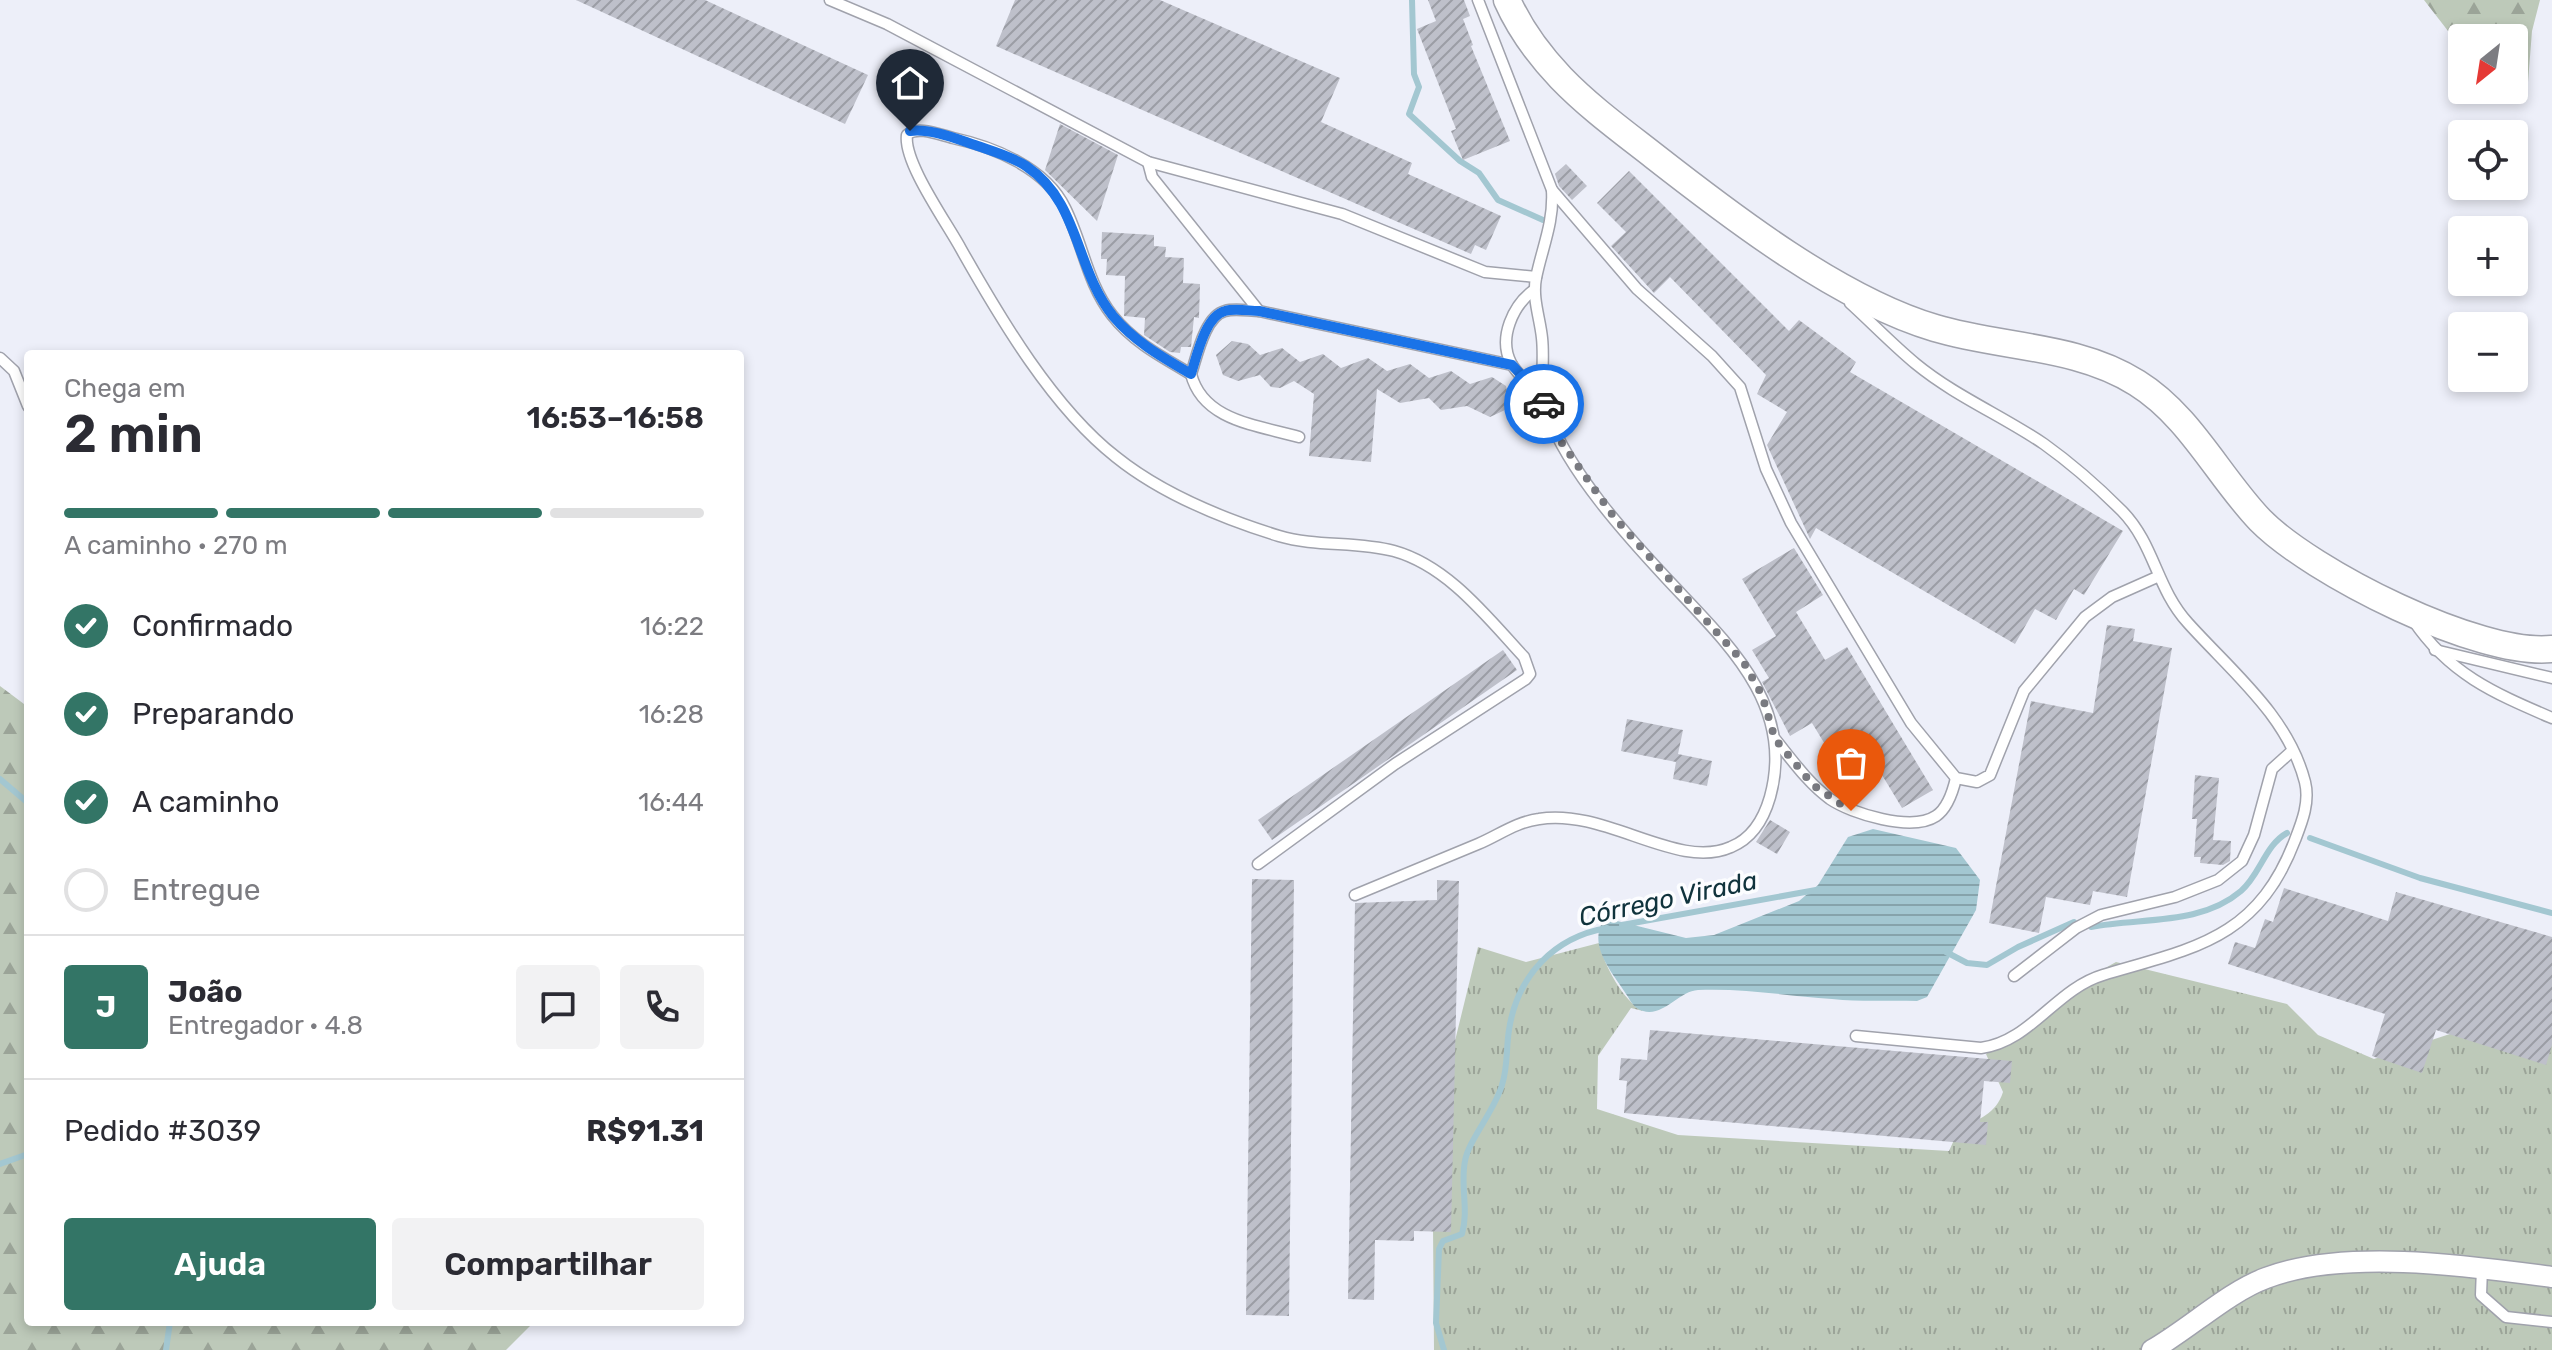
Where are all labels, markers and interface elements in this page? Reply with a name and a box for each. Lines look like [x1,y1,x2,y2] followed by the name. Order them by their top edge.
[2448,24,2528,104] north arrow
[2448,24,2528,392] map controls
[876,49,944,131] pin
[888,61,932,105] icon: home
[2448,120,2528,200] button: locate
[2448,216,2528,296] button: +
[2448,312,2528,392] button: −
[1504,364,1584,444] courier
[64,373,186,404] text: Chega em
[1522,382,1566,426] icon: car
[527,400,704,436] text: 16:53–16:58
[64,403,203,465] text: 2 min
[64,530,288,561] text: A caminho · 270 m
[64,604,108,648] icon: check
[132,608,293,644] text: Confirmado
[640,611,704,642] text: 16:22
[64,692,108,736] icon: check
[132,696,295,732] text: Preparando
[639,699,704,730] text: 16:28
[1817,729,1885,811] pin
[1829,741,1873,785] icon: bag
[64,780,108,824] icon: check
[132,784,279,820] text: A caminho
[638,787,704,818] text: 16:44
[1576,865,1760,933] water label: Córrego Virada
[132,872,261,908] text: Entregue
[516,965,600,1049] button: chat
[620,965,704,1049] button: phone
[168,974,243,1010] text: João
[96,989,116,1025] text: J
[168,1010,363,1041] text: Entregador · 4.8
[64,1113,261,1149] text: Pedido #3039
[586,1113,704,1149] text: R$91.31
[64,1218,376,1310] button: Ajuda
[392,1218,704,1310] button: Compartilhar

